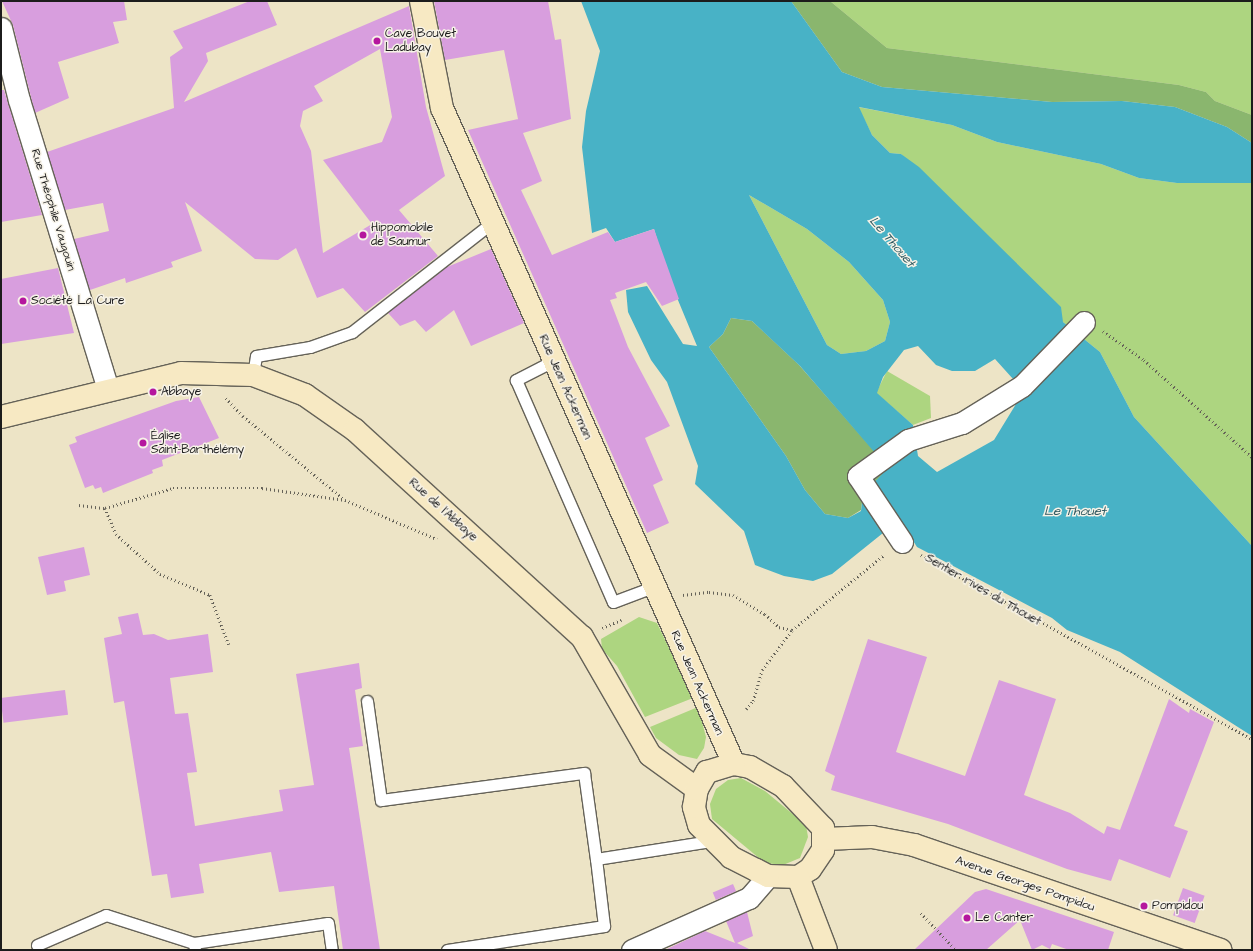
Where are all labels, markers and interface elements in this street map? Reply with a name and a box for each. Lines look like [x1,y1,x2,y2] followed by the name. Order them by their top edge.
[385,27,456,55] place label: Cave Bouvet Ladubay
[372,36,382,46] marker: Cave Bouvet Ladubay
[28,147,78,273] street label: Rue Théophile Vaugouin
[866,213,918,271] water label: Le Thouet
[371,221,433,249] place label: Hippomobile de Saumur
[358,230,368,240] marker: Hippomobile de Saumur
[31,294,124,308] place label: Société La Cure
[18,296,28,306] marker: Société La Cure
[535,332,595,442] street label: Rue Jean Ackerman
[161,385,201,399] place label: Abbaye
[148,387,158,397] marker: Abbaye
[151,429,244,457] place label: Église Saint-Barthélémy
[138,438,148,448] marker: Église Saint-Barthélémy
[406,475,480,545] street label: Rue de l'Abbaye
[1044,503,1106,519] water label: Le Thouet
[922,551,1044,629] street label: Sentier rives du Thouet
[667,628,727,738] street label: Rue Jean Ackerman
[953,853,1097,915] street label: Avenue Georges Pompidou
[1152,899,1203,913] place label: Pompidou
[1139,901,1149,911] marker: Pompidou
[975,911,1033,925] place label: Le Canter
[962,913,972,923] marker: Le Canter

